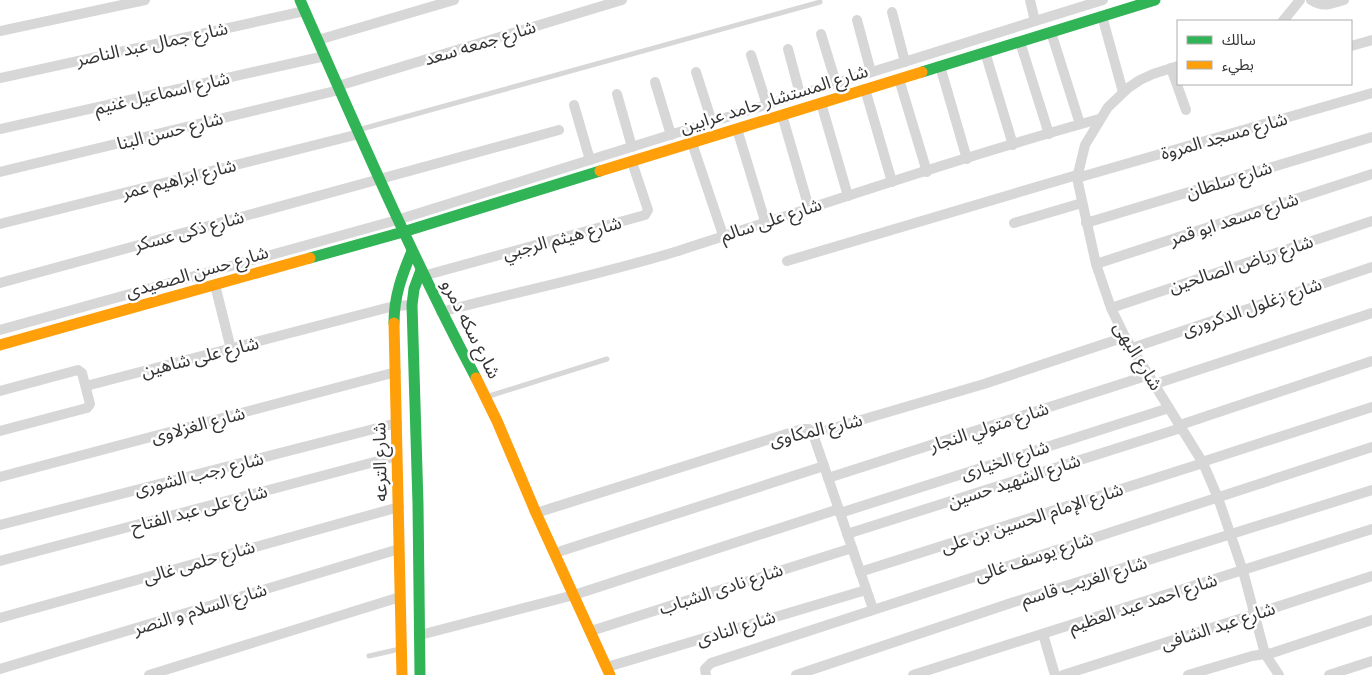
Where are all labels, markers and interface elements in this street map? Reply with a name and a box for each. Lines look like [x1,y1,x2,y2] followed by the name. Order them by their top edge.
[422,16,539,73] street label: شارع جمعه سعد
[73,17,231,74] street label: شارع جمال عبد الناصر
[1177,20,1352,85] legend
[1222,31,1256,49] text: سالك
[1222,56,1254,76] text: بطيء
[677,60,871,141] street label: شارع المستشار حامد عرابين
[92,67,232,122] street label: شارع اسماعيل غنيم
[115,107,226,158] street label: شارع حسن البنا
[1158,107,1291,167] street label: شارع مسجد المروة
[119,154,239,207] street label: شارع ابراهيم عمر
[1183,156,1276,206] street label: شارع سلطان
[1166,188,1302,253] street label: شارع مسعد ابو قمر
[718,193,825,250] street label: شارع على سالم
[131,206,247,259] street label: شارع ذكى عسكر
[500,212,625,267] street label: شارع هيثم الرجبي
[1166,230,1317,301] street label: شارع رياض الصالحين
[123,241,272,306] street label: شارع حسن الصعيدى
[1179,273,1326,344] street label: شارع زغلول الدكرورى
[434,276,505,384] street label: شارع سكه دمرو
[1106,317,1167,396] street label: شارع البهى
[139,332,262,385] street label: شارع على شاهين
[926,397,1052,460] street label: شارع متولي النجار
[149,402,248,451] street label: شارع الغزلاوى
[767,409,865,454] street label: شارع المكاوى
[368,422,395,502] street label: شارع الترعه
[958,435,1053,488] street label: شارع الخيارى
[132,447,267,504] street label: شارع رجب الشورى
[945,449,1084,516] street label: شارع الشهيد حسين
[938,478,1127,561] street label: شارع الإمام الحسين بن على
[128,480,271,541] street label: شارع على عبد الفتاح
[972,528,1097,589] street label: شارع يوسف غالى
[141,536,258,591] street label: شارع حلمى غالى
[1018,551,1151,613] street label: شارع الغريب قاسم
[656,559,787,622] street label: شارع نادى الشباب
[1066,569,1221,640] street label: شارع احمد عبد العظيم
[130,578,270,643] street label: شارع السلام و النصر
[1158,597,1279,658] street label: شارع عبد الشافى
[694,606,779,653] street label: شارع النادى

